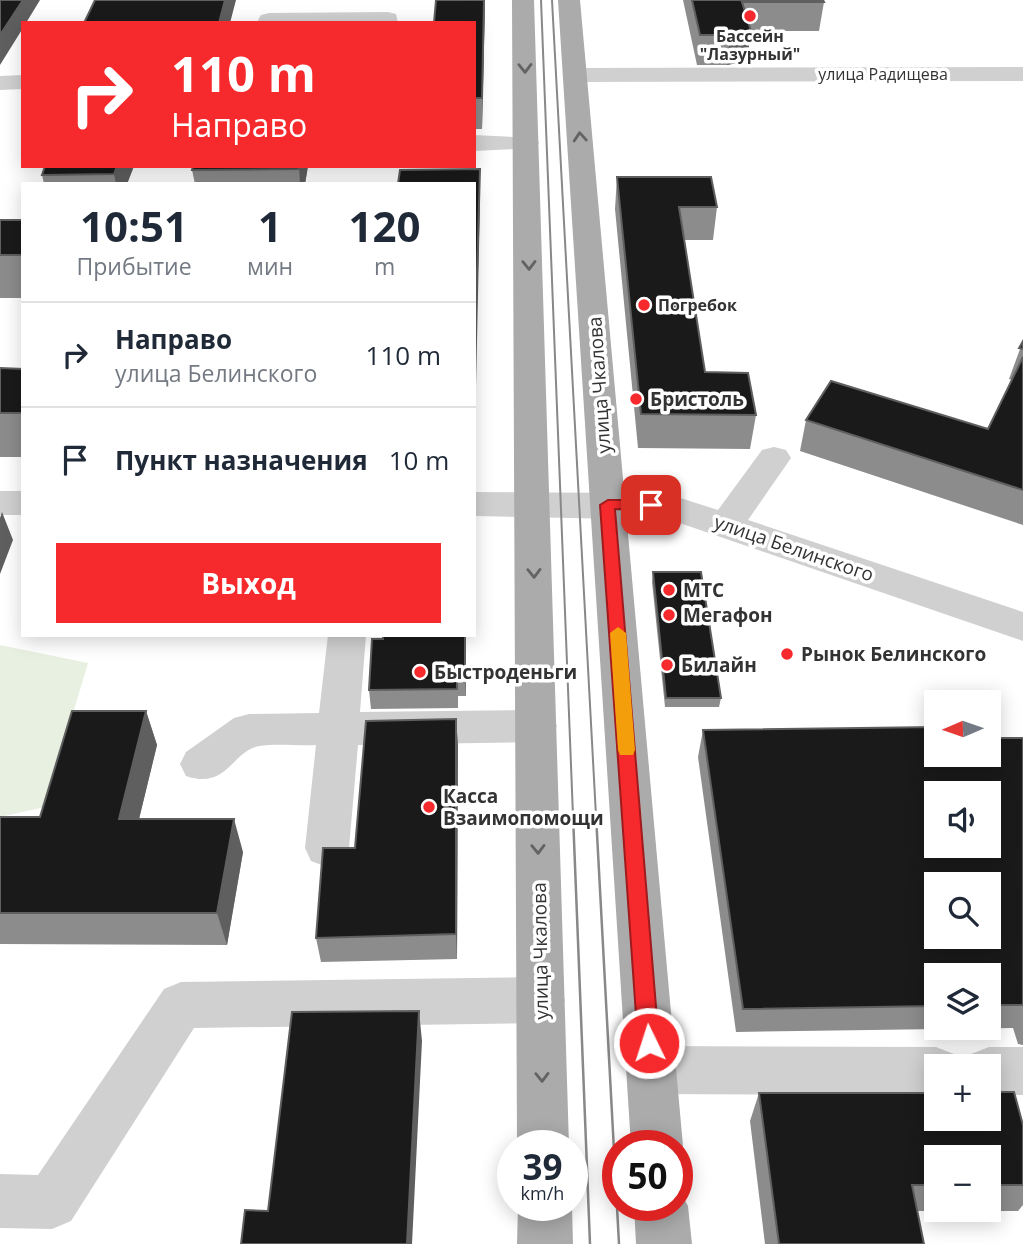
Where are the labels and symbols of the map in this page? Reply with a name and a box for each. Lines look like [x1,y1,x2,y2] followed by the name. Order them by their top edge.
[742,8,758,24] marker: Бассейн "Лазурный"
[700,25,800,65] place label: Бассейн "Лазурный"
[517,63,532,74] one-way arrow
[818,63,948,85] street label: улица Радищева
[573,132,588,143] one-way arrow
[521,260,537,271] one-way arrow
[658,294,737,316] place label: Погребок
[636,297,652,313] marker: Погребок
[581,316,617,454] street label: улица Чкалова
[650,386,744,412] place label: Бристоль
[628,391,644,407] marker: Бристоль
[621,475,681,535] pin
[711,509,877,587] street label: улица Белинского
[526,567,541,578] one-way arrow
[683,577,724,603] place label: МТС
[661,582,677,598] marker: МТС
[683,602,773,628] place label: Мегафон
[661,607,677,623] marker: Мегафон
[801,641,986,667] place label: Рынок Белинского
[779,646,795,662] marker: Рынок Белинского
[681,652,757,678] place label: Билайн
[659,657,675,673] marker: Билайн
[434,659,577,685] place label: Быстроденьги
[412,664,428,680] marker: Быстроденьги
[924,690,1001,766] north arrow
[443,783,604,831] place label: Касса Взаимопомощи
[421,799,437,815] marker: Касса Взаимопомощи
[531,844,546,855] one-way arrow
[526,882,554,1020] street label: улица Чкалова
[612,1006,686,1080] position arrow
[534,1072,550,1082] one-way arrow
[602,1130,693,1221] speed limit sign: 50

